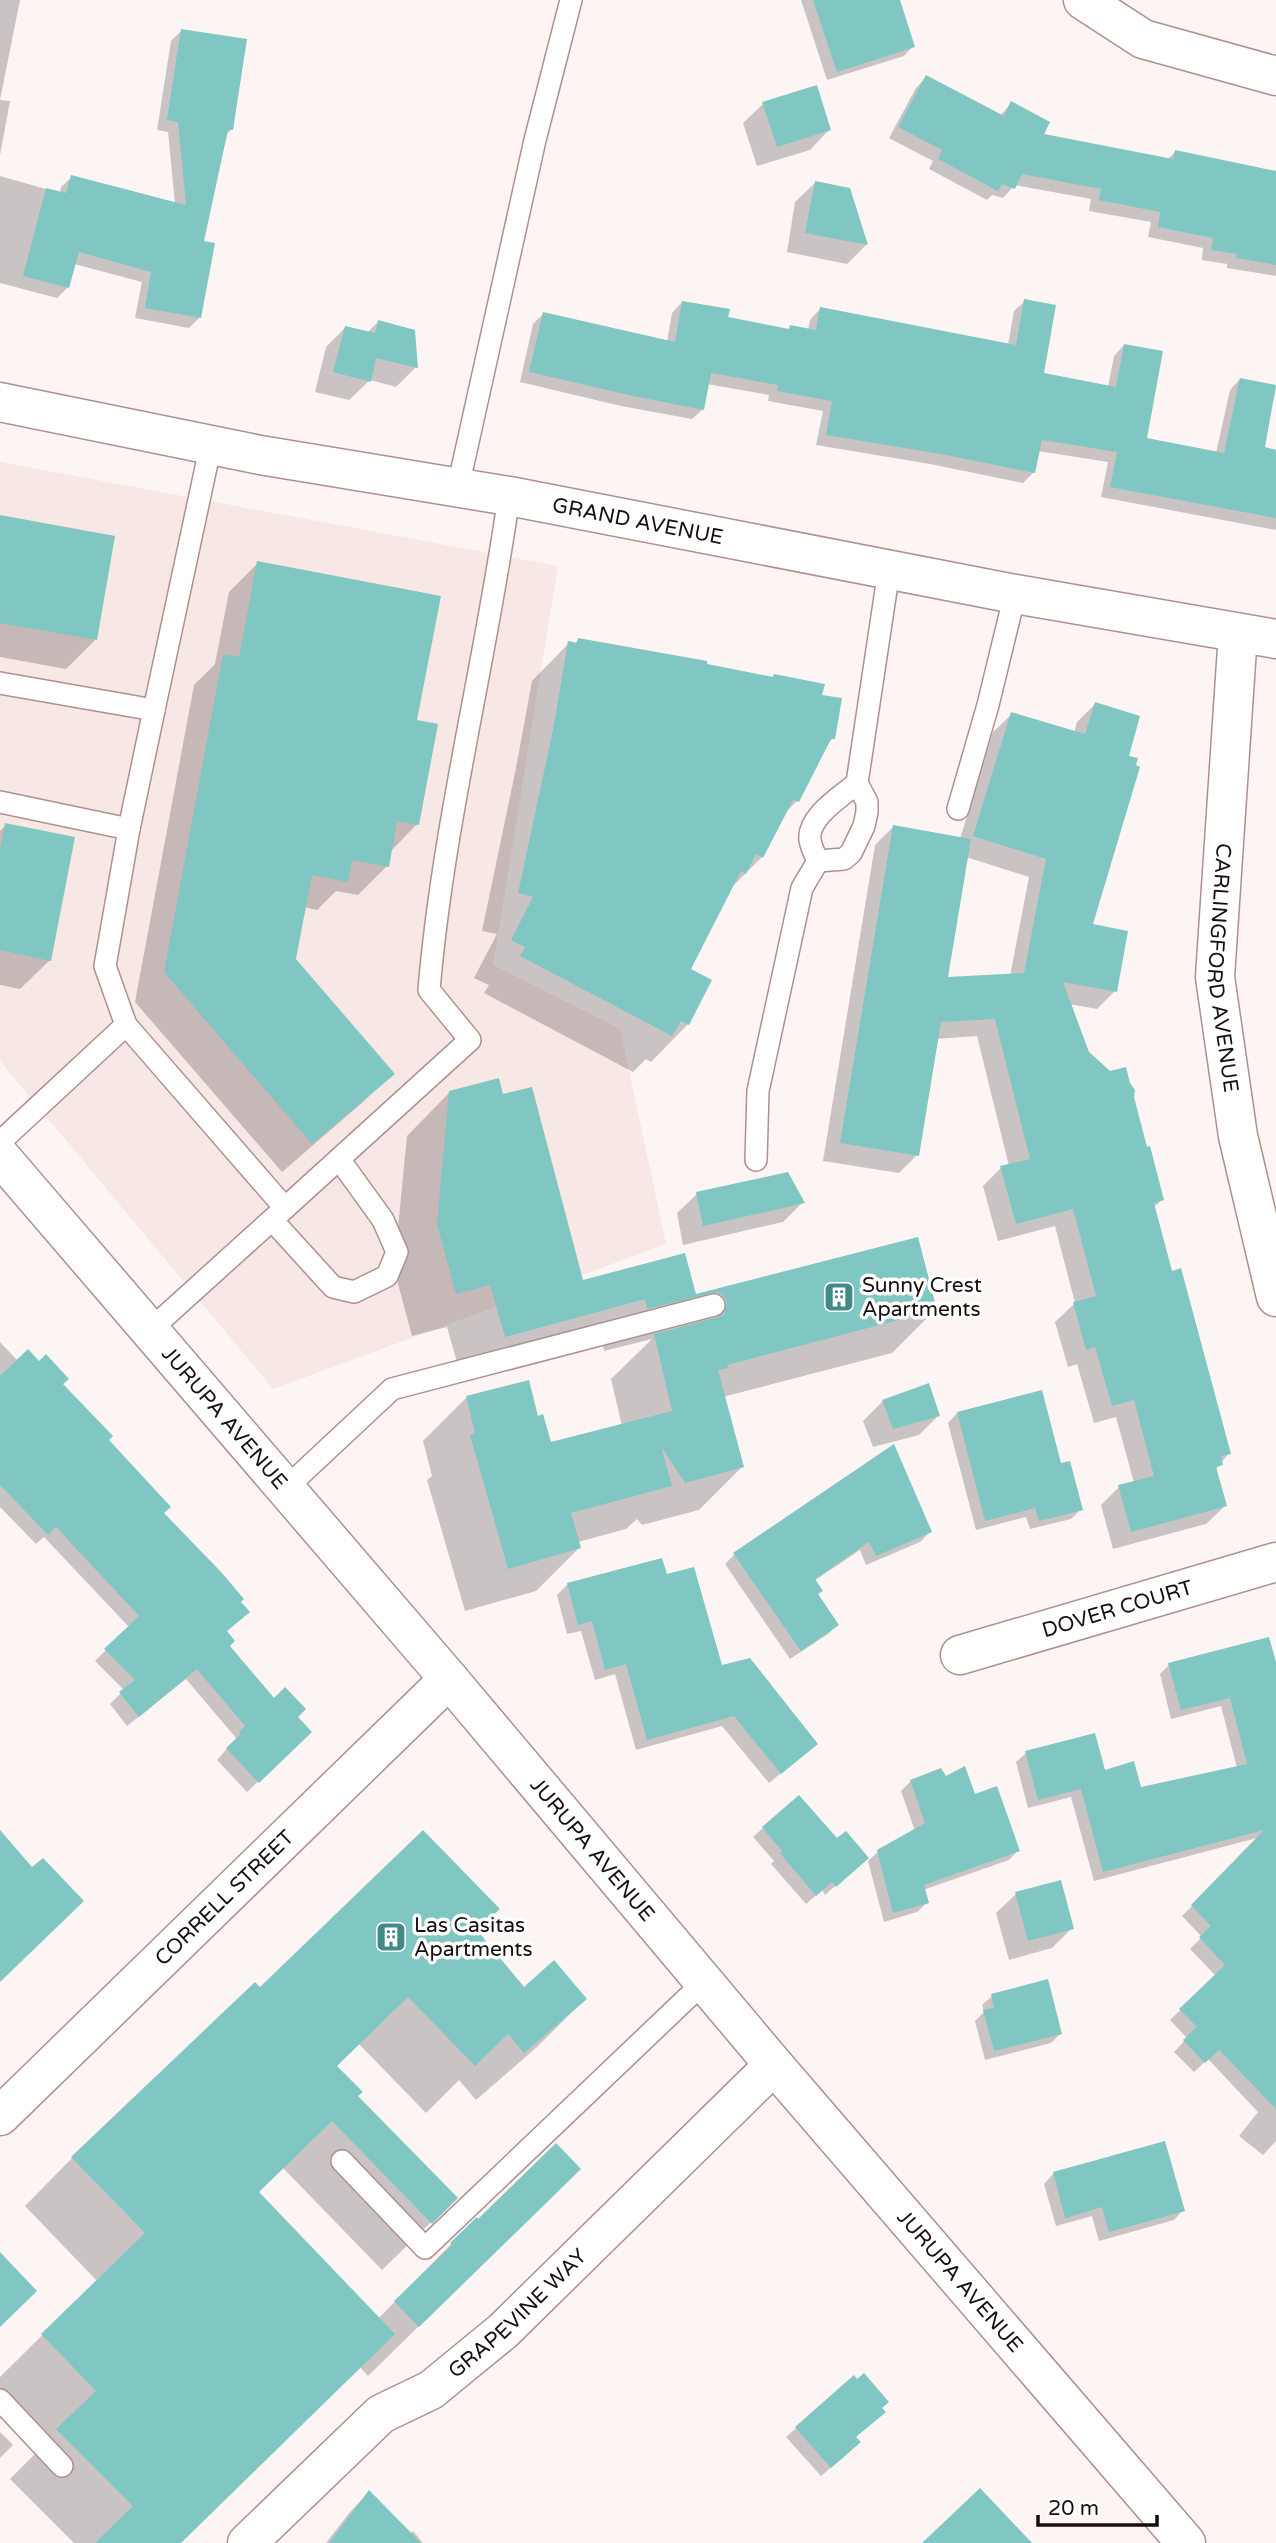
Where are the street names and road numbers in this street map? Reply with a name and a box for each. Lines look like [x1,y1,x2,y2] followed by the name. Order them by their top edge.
[550,492,725,550] street label: GRAND AVENUE
[1202,842,1244,1094] street label: CARLINGFORD AVENUE
[157,1341,293,1494] street label: JURUPA AVENUE
[1039,1575,1196,1643] street label: DOVER COURT
[525,1773,660,1926] street label: JURUPA AVENUE
[150,1825,299,1971] street label: CORRELL STREET
[892,2205,1028,2357] street label: JURUPA AVENUE
[443,2244,592,2383] street label: GRAPEVINE WAY

